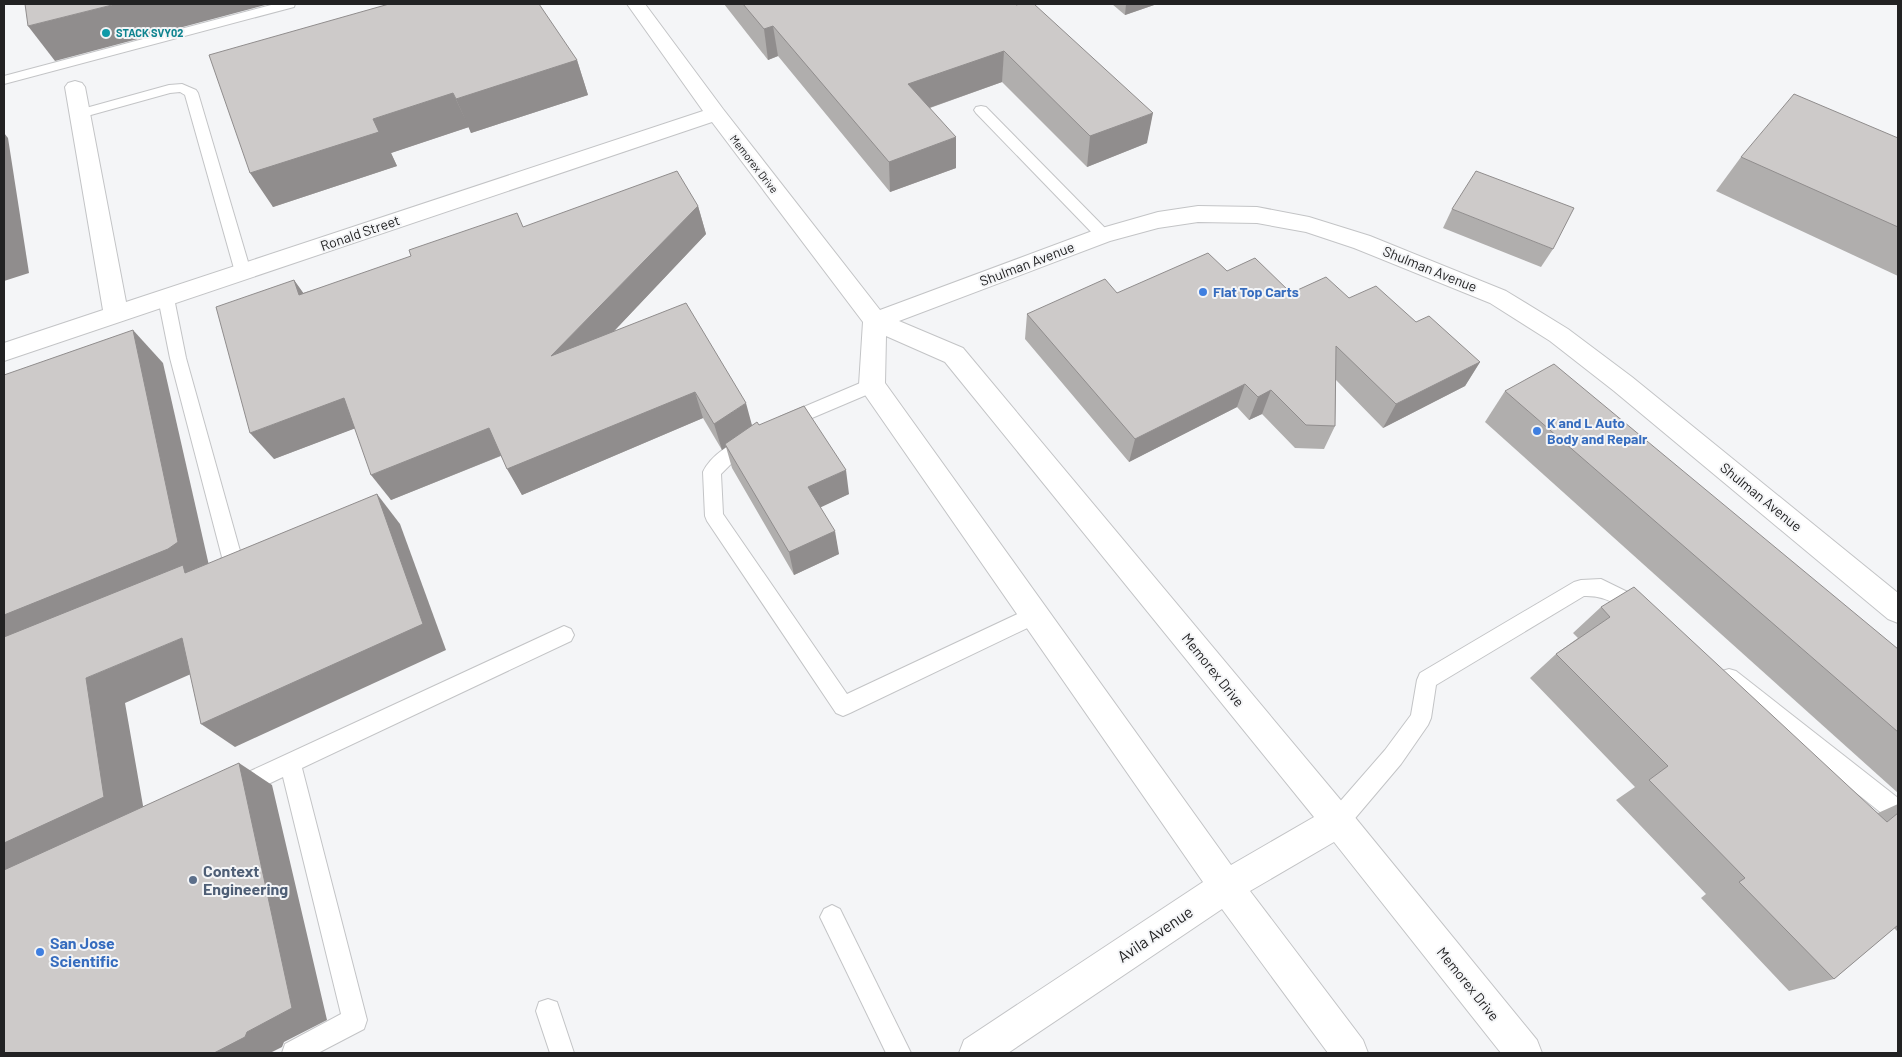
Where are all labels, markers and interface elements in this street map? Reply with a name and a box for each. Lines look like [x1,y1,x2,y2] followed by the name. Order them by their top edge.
[116,26,184,39] place label: STACK SVY02
[100,27,112,39] marker: STACK SVY02
[728,132,781,196] street label: Memorex Drive
[318,211,402,254] street label: Ronald Street
[977,238,1077,289] street label: Shulman Avenue
[1381,242,1480,295] street label: Shulman Avenue
[1213,283,1299,300] place label: Flat Top Carts
[1197,286,1209,298] marker: Flat Top Carts
[1547,414,1648,447] place label: K and L Auto Body and Repair
[1531,425,1543,437] marker: K and L Auto Body and Repair
[1717,459,1806,535] street label: Shulman Avenue
[1179,630,1248,710] street label: Memorex Drive
[203,861,288,898] place label: Context Engineering
[187,874,199,886] marker: Context Engineering
[1113,901,1196,966] street label: Avila Avenue
[50,933,119,970] place label: San Jose Scientific
[1434,944,1503,1024] street label: Memorex Drive
[34,946,46,958] marker: San Jose Scientific

